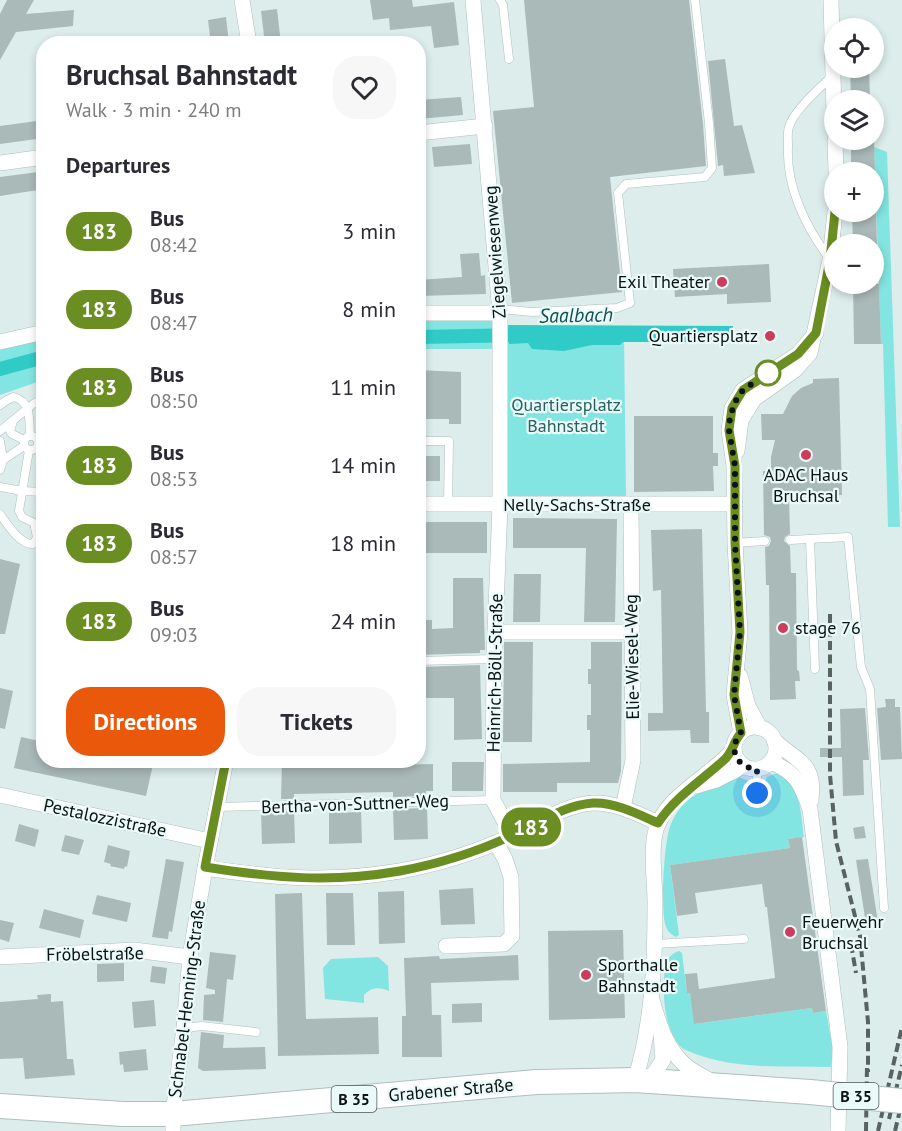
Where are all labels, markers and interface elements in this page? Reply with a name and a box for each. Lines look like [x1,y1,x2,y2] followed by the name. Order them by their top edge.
[824,18,884,294] map controls
[824,18,884,78] button: locate
[66,56,297,93] text: Bruchsal Bahnstadt
[333,56,396,119] button: heart
[824,90,884,150] button: layers
[66,97,242,123] text: Walk · 3 min · 240 m
[66,151,170,179] text: Departures
[824,162,884,222] button: +
[478,185,511,319] street label: Ziegelwiesenweg
[150,204,184,232] text: Bus
[342,217,396,245] text: 3 min
[81,218,117,245] text: 183
[150,232,198,258] text: 08:42
[824,234,884,294] button: −
[618,270,710,293] place label: Exil Theater
[715,275,729,289] marker: Exil Theater
[150,282,184,310] text: Bus
[342,295,396,323] text: 8 min
[81,296,117,323] text: 183
[539,301,613,329] water label: Saalbach
[150,310,198,336] text: 08:47
[649,324,758,347] place label: Quartiersplatz
[763,329,777,343] marker: Quartiersplatz
[150,360,184,388] text: Bus
[755,360,781,386] unlabelled marker
[330,373,396,401] text: 11 min
[81,374,117,401] text: 183
[150,388,198,414] text: 08:50
[511,393,621,437] park label: Quartiersplatz Bahnstadt
[150,438,184,466] text: Bus
[799,448,813,462] marker: ADAC Haus Bruchsal
[330,451,396,479] text: 14 min
[81,452,117,479] text: 183
[764,463,848,507] place label: ADAC Haus Bruchsal
[150,466,198,492] text: 08:53
[503,493,651,516] street label: Nelly-Sachs-Straße
[150,516,184,544] text: Bus
[330,529,396,557] text: 18 min
[81,530,117,557] text: 183
[150,544,198,570] text: 08:57
[482,593,507,753] street label: Heinrich-Böll-Straße
[150,594,184,622] text: Bus
[619,594,644,720] street label: Elie-Wiesel-Weg
[330,607,396,635] text: 24 min
[81,608,117,635] text: 183
[795,616,861,639] place label: stage 76
[776,621,790,635] marker: stage 76
[150,622,198,648] text: 09:03
[66,687,225,756] button: Directions
[237,687,396,756] button: Tickets
[742,778,772,808] your location
[261,789,449,818] street label: Bertha-von-Suttner-Weg
[41,793,169,842] street label: Pestalozzistraße
[496,808,566,846] line badge: 183
[513,814,549,841] text: 183
[163,899,210,1099] street label: Schnabel-Henning-Straße
[802,910,884,954] place label: Feuerwehr Bruchsal
[783,925,797,939] marker: Feuerwehr Bruchsal
[46,941,144,966] street label: Fröbelstraße
[598,953,678,997] place label: Sporthalle Bahnstadt
[579,968,593,982] marker: Sporthalle Bahnstadt
[388,1073,514,1106] street label: Grabener Straße
[834,1083,878,1109] road number: B 35
[332,1086,376,1112] road number: B 35

